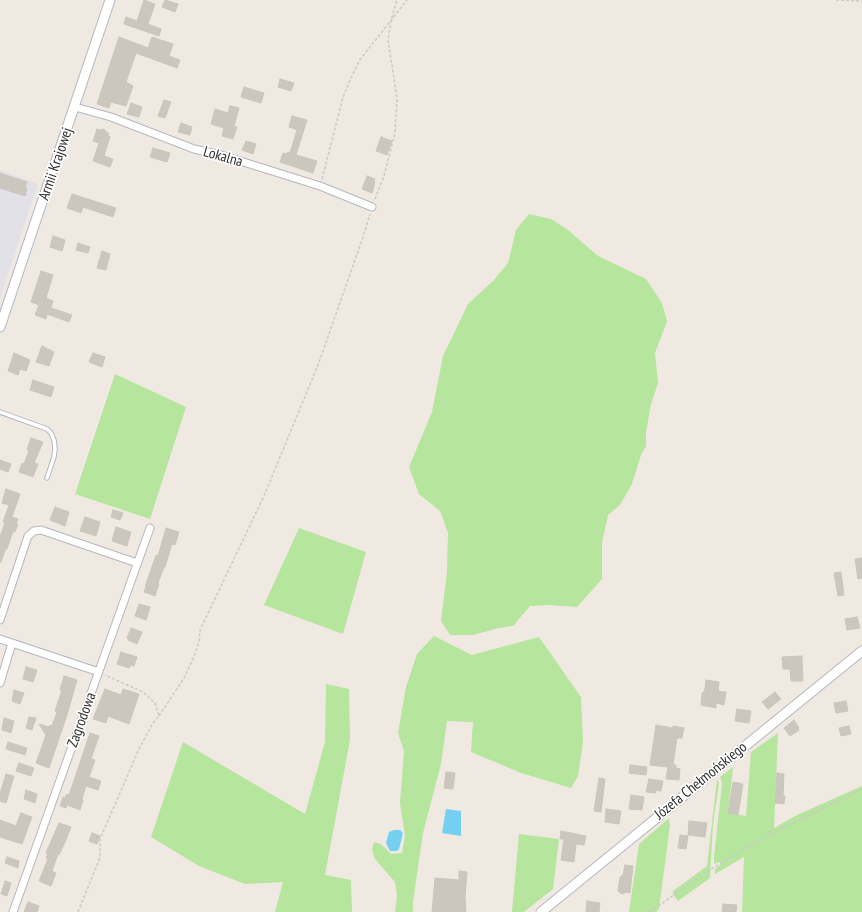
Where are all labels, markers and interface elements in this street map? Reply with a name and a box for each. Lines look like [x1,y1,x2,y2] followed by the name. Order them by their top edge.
[35,125,77,203] street label: Armii Krajowej
[201,143,245,171] street label: Lokalna
[64,690,100,750] street label: Zagrodowa
[651,738,751,824] street label: Józefa Chełmońskiego

